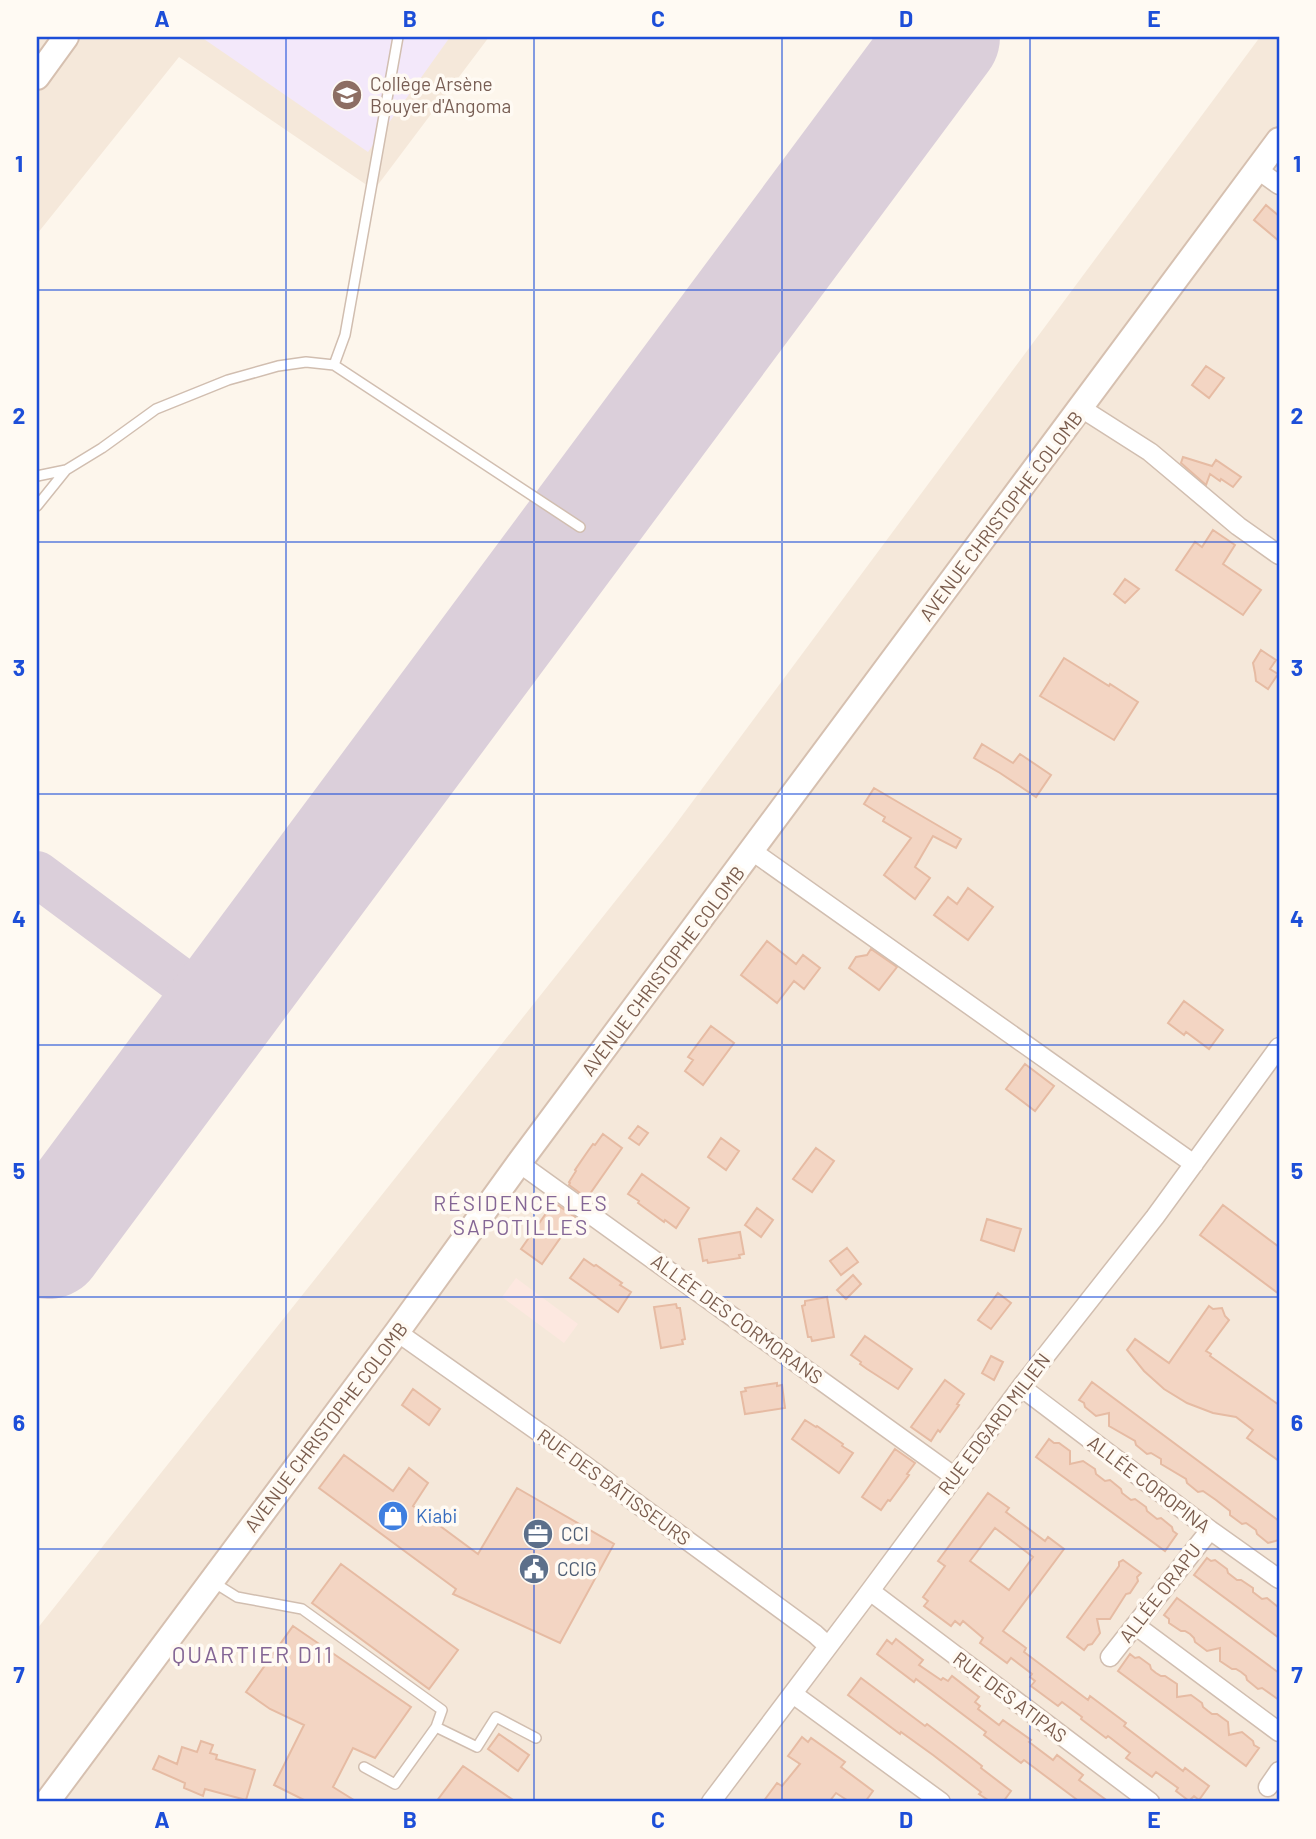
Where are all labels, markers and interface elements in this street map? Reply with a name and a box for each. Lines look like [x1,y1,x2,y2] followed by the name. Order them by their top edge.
[154,4,170,32] text: A
[403,4,417,32] text: B
[651,4,665,32] text: C
[899,4,913,32] text: D
[1147,4,1161,32] text: E
[370,72,511,117] place label: Collège Arsène Bouyer d'Angoma
[330,78,364,112] school or university icon: Collège Arsène Bouyer d'Angoma
[15,149,23,177] text: 1
[1293,149,1301,177] text: 1
[13,401,25,429] text: 2
[1291,401,1303,429] text: 2
[914,406,1087,625] street label: AVENUE CHRISTOPHE COLOMB
[13,653,25,681] text: 3
[1291,653,1303,681] text: 3
[576,861,749,1080] street label: AVENUE CHRISTOPHE COLOMB
[12,904,26,932] text: 4
[1290,904,1304,932] text: 4
[13,1156,25,1184] text: 5
[1291,1156,1303,1184] text: 5
[433,1190,609,1239] district label: RÉSIDENCE LES SAPOTILLES
[647,1249,827,1389] street label: ALLÉE DES CORMORANS
[239,1317,412,1536] street label: AVENUE CHRISTOPHE COLOMB
[933,1348,1054,1499] street label: RUE EDGARD MILIEN
[13,1408,25,1436] text: 6
[1291,1408,1303,1436] text: 6
[533,1423,695,1550] street label: RUE DES BÂTISSEURS
[1084,1430,1215,1537] street label: ALLÉE COROPINA
[376,1499,410,1533] shop icon: Kiabi
[416,1504,457,1527] place label: Kiabi
[521,1517,555,1551] office icon: CCI
[561,1522,589,1545] place label: CCI
[1114,1539,1205,1647] street label: ALLÉE ORAPU
[517,1552,551,1586] public building icon: CCIG
[557,1557,597,1580] place label: CCIG
[172,1640,334,1668] district label: QUARTIER D11
[949,1646,1072,1747] street label: RUE DES ATIPAS
[13,1660,25,1688] text: 7
[1291,1660,1303,1688] text: 7
[154,1805,170,1833] text: A
[403,1805,417,1833] text: B
[651,1805,665,1833] text: C
[899,1805,913,1833] text: D
[1147,1805,1161,1833] text: E

